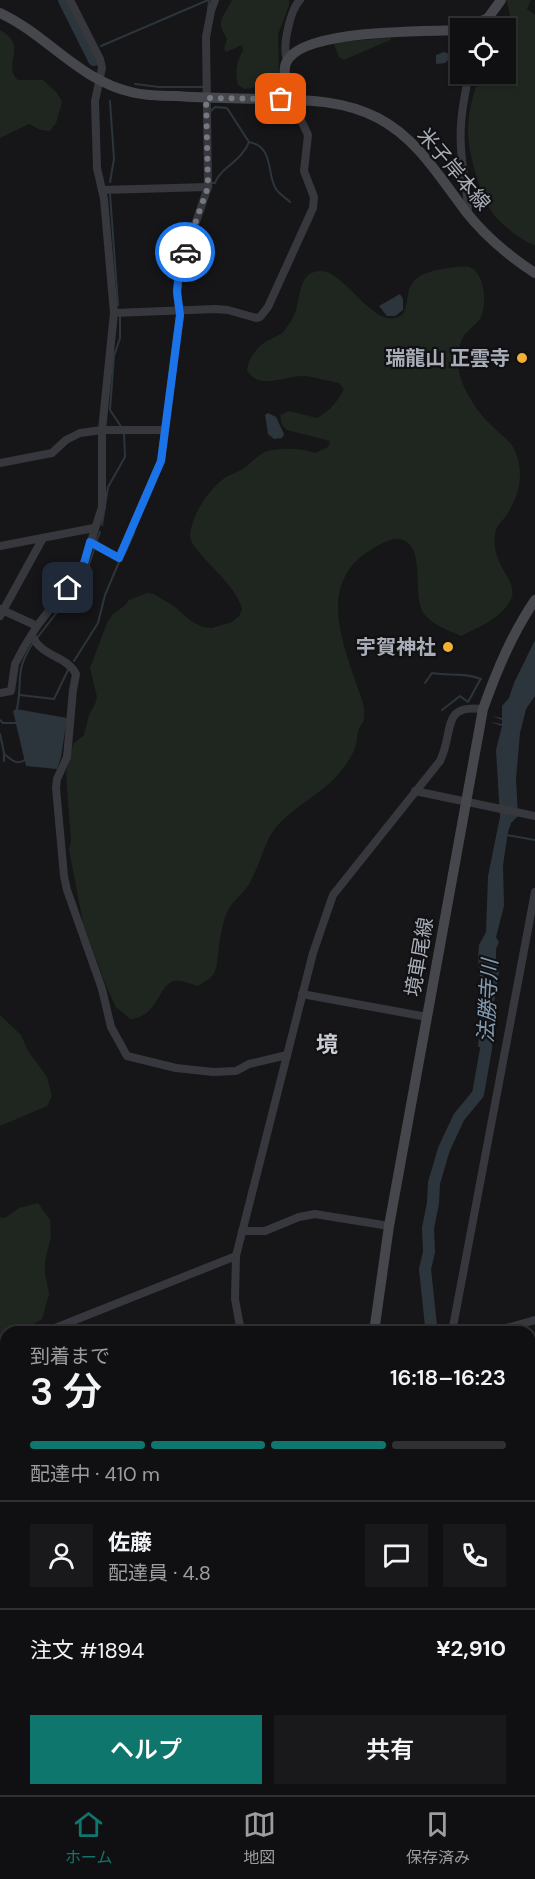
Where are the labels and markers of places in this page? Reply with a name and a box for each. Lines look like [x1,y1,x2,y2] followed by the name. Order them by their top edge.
[255,73,306,124] pin
[385,345,510,371] place label: 瑞龍山 正雲寺
[515,351,529,365] marker: 瑞龍山 正雲寺
[42,562,93,613] pin
[356,634,436,660] place label: 宇賀神社
[441,640,455,654] marker: 宇賀神社

